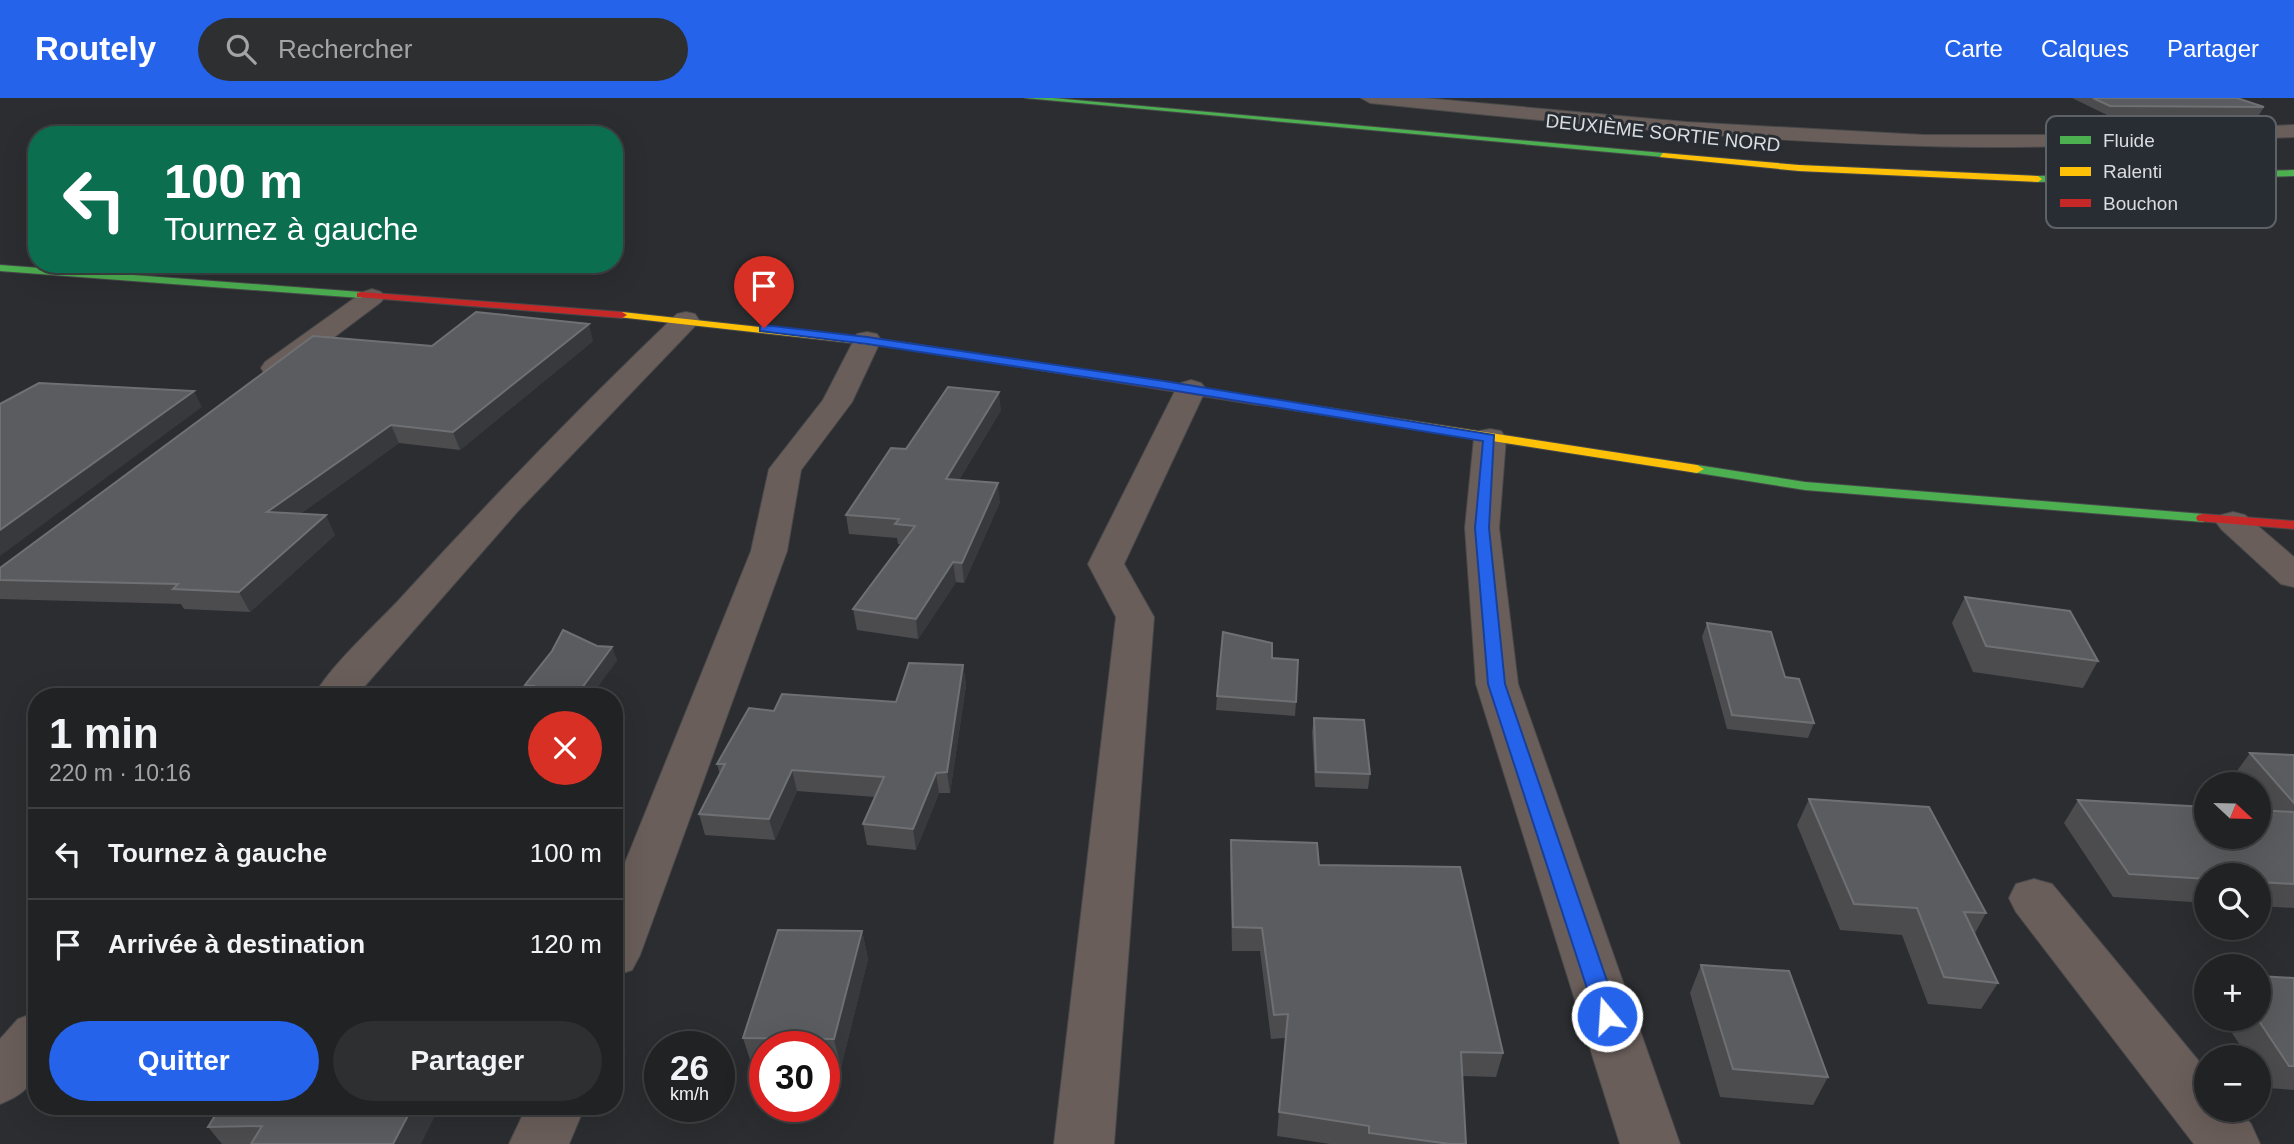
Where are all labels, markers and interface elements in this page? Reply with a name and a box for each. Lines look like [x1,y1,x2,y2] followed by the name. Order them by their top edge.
[198,18,688,81] search box
[35,30,156,67] text: Routely
[222,30,260,68] icon: search
[278,34,412,64] text: Rechercher
[1944,35,2003,62] text: Carte
[2041,35,2129,62] text: Calques
[2167,35,2259,62] text: Partager
[1544,110,1782,156] street label: DEUXIÈME SORTIE NORD
[2046,116,2276,228] legend
[2103,130,2155,151] text: Fluide
[49,154,140,245] icon: left
[164,154,303,208] text: 100 m
[2103,161,2162,182] text: Ralenti
[2103,193,2178,214] text: Bouchon
[164,211,418,247] text: Tournez à gauche
[734,256,794,328] pin
[745,267,783,305] icon: arrive
[49,710,159,757] text: 1 min
[528,711,602,785] button: close
[49,760,191,786] text: 220 m · 10:16
[2194,772,2272,849] north arrow
[2194,772,2271,1122] map controls
[49,835,87,873] icon: left
[108,838,327,868] text: Tournez à gauche
[530,838,602,868] text: 100 m
[2194,863,2271,940] button: search
[49,926,87,964] icon: arrive
[108,929,365,959] text: Arrivée à destination
[530,929,602,959] text: 120 m
[2194,954,2271,1031] button: +
[1570,979,1644,1053] position arrow
[49,1021,319,1101] button: Quitter
[333,1021,602,1101] button: Partager
[749,1031,840,1122] speed limit sign: 30
[2194,1045,2271,1122] button: −
[670,1048,709,1087] text: 26
[670,1084,709,1104] text: km/h

